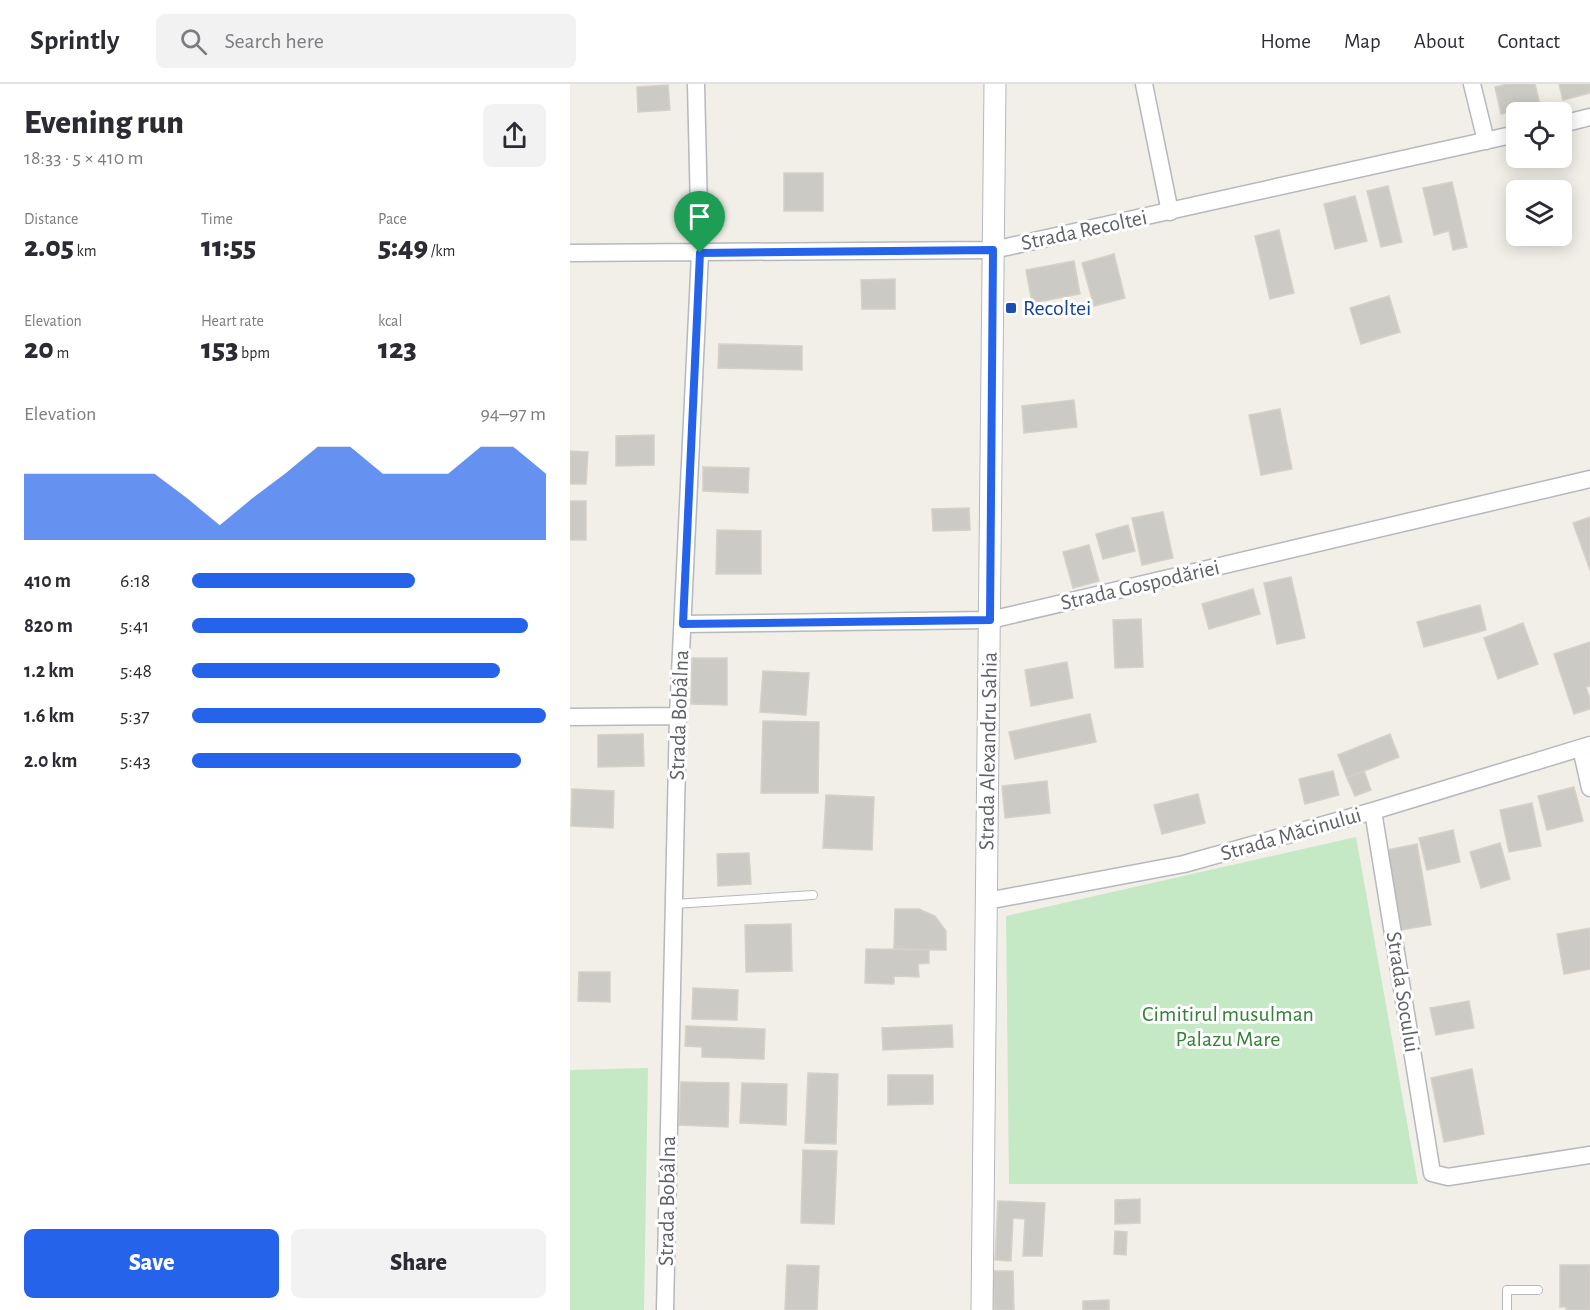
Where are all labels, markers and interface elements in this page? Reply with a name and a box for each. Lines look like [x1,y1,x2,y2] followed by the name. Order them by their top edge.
[156,14,576,68] search box
[177,25,210,58] icon: search
[30,27,120,55] text: Sprintly
[225,30,324,52] text: Search here
[1260,31,1311,52] text: Home
[1344,31,1381,52] text: Map
[1414,31,1464,52] text: About
[1497,31,1560,52] text: Contact
[1506,102,1572,246] map controls
[1506,102,1572,168] button: locate
[483,104,546,167] button: share
[24,107,184,140] text: Evening run
[24,148,144,168] text: 18:33 · 5 × 410 m
[1506,180,1572,246] button: layers
[674,191,725,253] pin
[683,200,716,233] icon: arrive
[1019,206,1149,254] street label: Strada Recoltei
[24,211,78,227] text: Distance
[201,211,233,227] text: Time
[378,211,407,227] text: Pace
[24,232,74,262] text: 2.05
[201,232,256,262] text: 11:55
[378,232,428,262] text: 5:49
[74,243,97,259] text: km
[428,243,455,259] text: /km
[1023,297,1091,319] place label: Recoltei
[1004,301,1018,315] marker: Recoltei
[24,313,82,329] text: Elevation
[201,313,264,329] text: Heart rate
[378,313,402,329] text: kcal
[24,334,54,364] text: 20
[201,334,238,364] text: 153
[378,334,417,364] text: 123
[54,345,69,361] text: m
[238,345,270,361] text: bpm
[24,404,96,424] text: Elevation
[480,404,546,424] text: 94–97 m
[1058,556,1222,614] street label: Strada Gospodăriei
[24,571,71,591] text: 410 m
[120,571,150,591] text: 6:18
[24,616,73,636] text: 820 m
[120,616,149,636] text: 5:41
[666,649,692,781] street label: Strada Bobâlna
[975,651,1001,851] street label: Strada Alexandru Sahia
[24,661,74,681] text: 1.2 km
[120,661,152,681] text: 5:48
[24,706,75,726] text: 1.6 km
[120,706,150,726] text: 5:37
[24,751,77,771] text: 2.0 km
[120,751,151,771] text: 5:43
[1218,803,1364,865] street label: Strada Măcinului
[1383,930,1423,1054] street label: Strada Socului
[1142,1003,1314,1050] park label: Cimitirul musulman Palazu Mare
[655,1136,679,1266] street label: Strada Bobâlna
[24,1229,279,1298] button: Save
[291,1229,546,1298] button: Share

